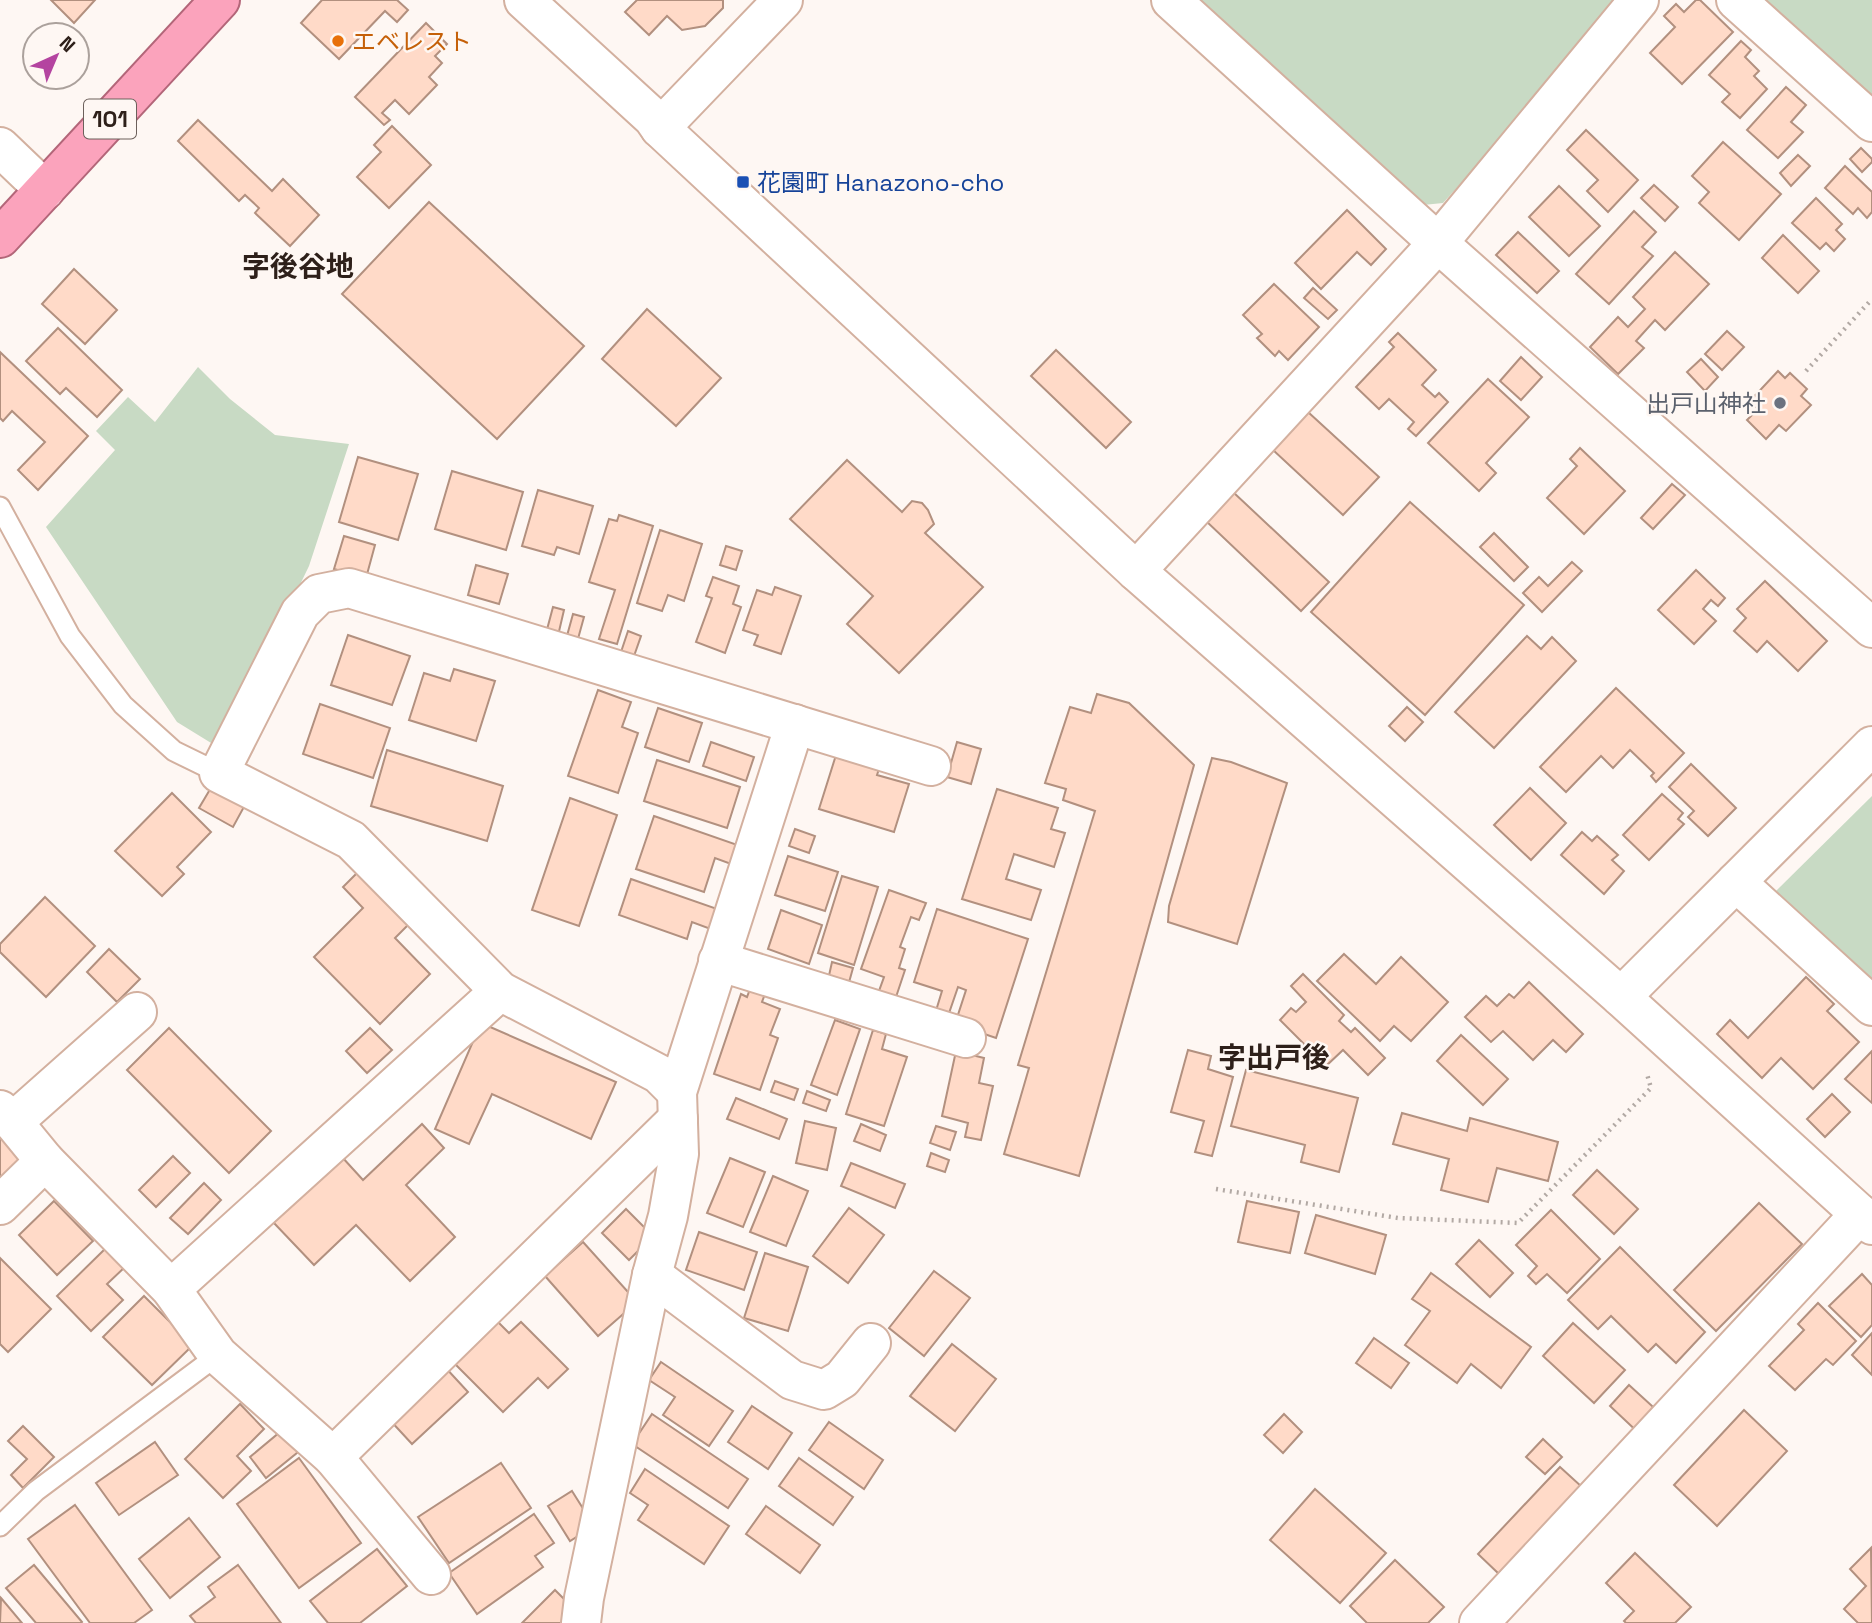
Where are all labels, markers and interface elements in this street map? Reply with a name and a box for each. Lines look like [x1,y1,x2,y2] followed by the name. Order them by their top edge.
[21,21,91,91] north arrow
[352,26,472,57] place label: エベレスト
[54,31,81,58] text: N
[330,33,346,49] marker: エベレスト
[84,100,136,138] road number: 101
[757,167,1004,198] place label: 花園町 Hanazono-cho
[735,174,751,190] marker: 花園町 Hanazono-cho
[242,248,354,284] district label: 字後谷地
[1646,388,1766,419] place label: 出戸山神社
[1772,395,1788,411] marker: 出戸山神社
[1218,1039,1330,1075] district label: 字出戸後

